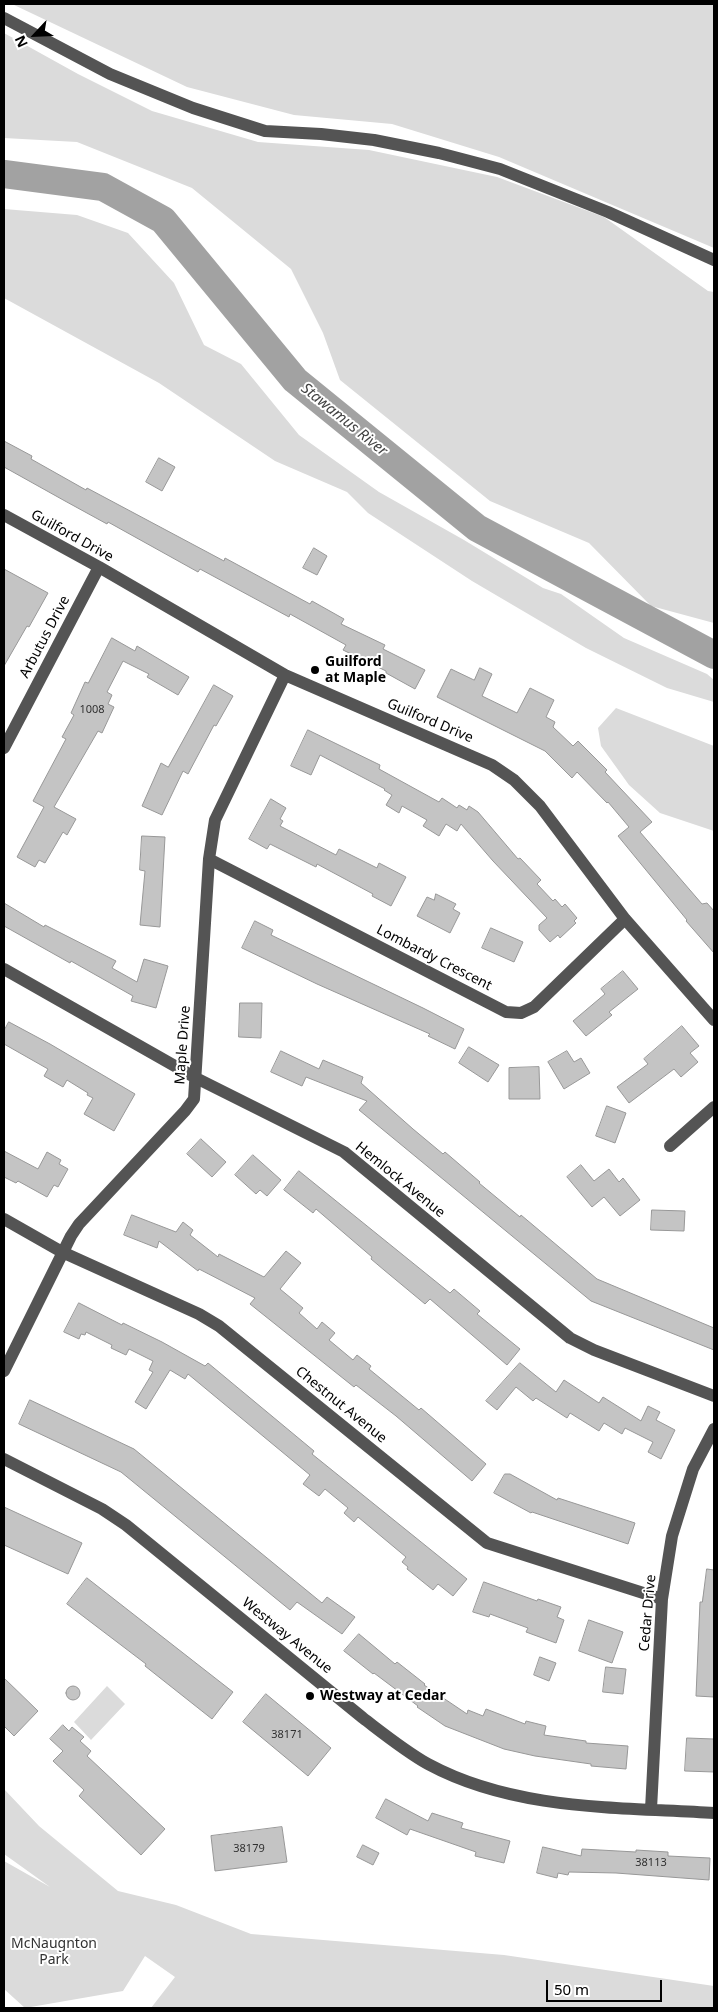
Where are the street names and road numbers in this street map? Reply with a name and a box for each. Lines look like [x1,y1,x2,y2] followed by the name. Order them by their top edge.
[28,506,116,566] street label: Guilford Drive
[16,593,74,681] street label: Arbutus Drive
[384,695,476,747] street label: Guilford Drive
[373,922,495,994] street label: Lombardy Crescent
[172,1005,194,1085] street label: Maple Drive
[352,1139,448,1221] street label: Hemlock Avenue
[292,1363,390,1447] street label: Chestnut Avenue
[636,1574,660,1652] street label: Cedar Drive
[239,1594,335,1678] street label: Westway Avenue

